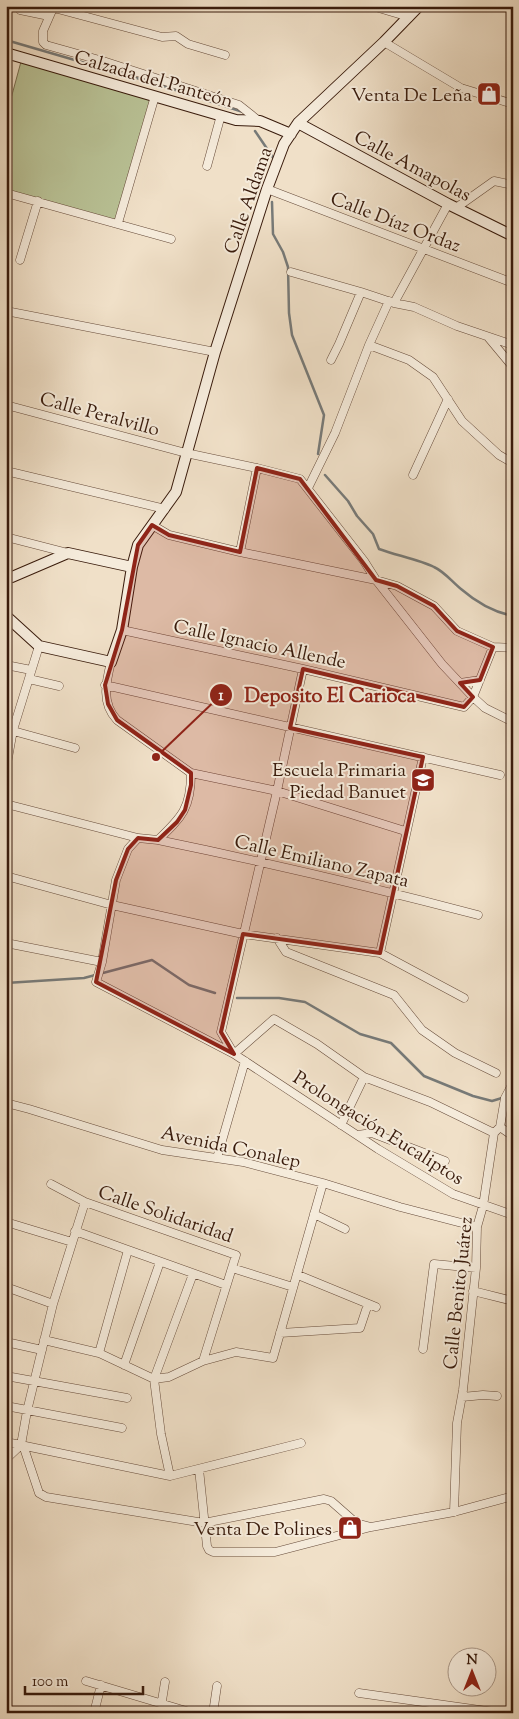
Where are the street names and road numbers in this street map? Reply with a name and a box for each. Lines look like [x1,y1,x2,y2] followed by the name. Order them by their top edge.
[71,45,236,116] street label: Calzada del Panteón
[348,125,475,209] street label: Calle Amapolas
[218,143,280,258] street label: Calle Aldama
[326,186,464,261] street label: Calle Díaz Ordaz
[36,386,162,444] street label: Calle Peralvillo
[171,614,348,677] street label: Calle Ignacio Allende
[232,829,412,896] street label: Calle Emiliano Zapata
[287,1065,468,1193] street label: Prolongación Eucaliptos
[158,1120,303,1176] street label: Avenida Conalep
[94,1180,236,1251] street label: Calle Solidaridad
[438,1216,481,1371] street label: Calle Benito Juárez

